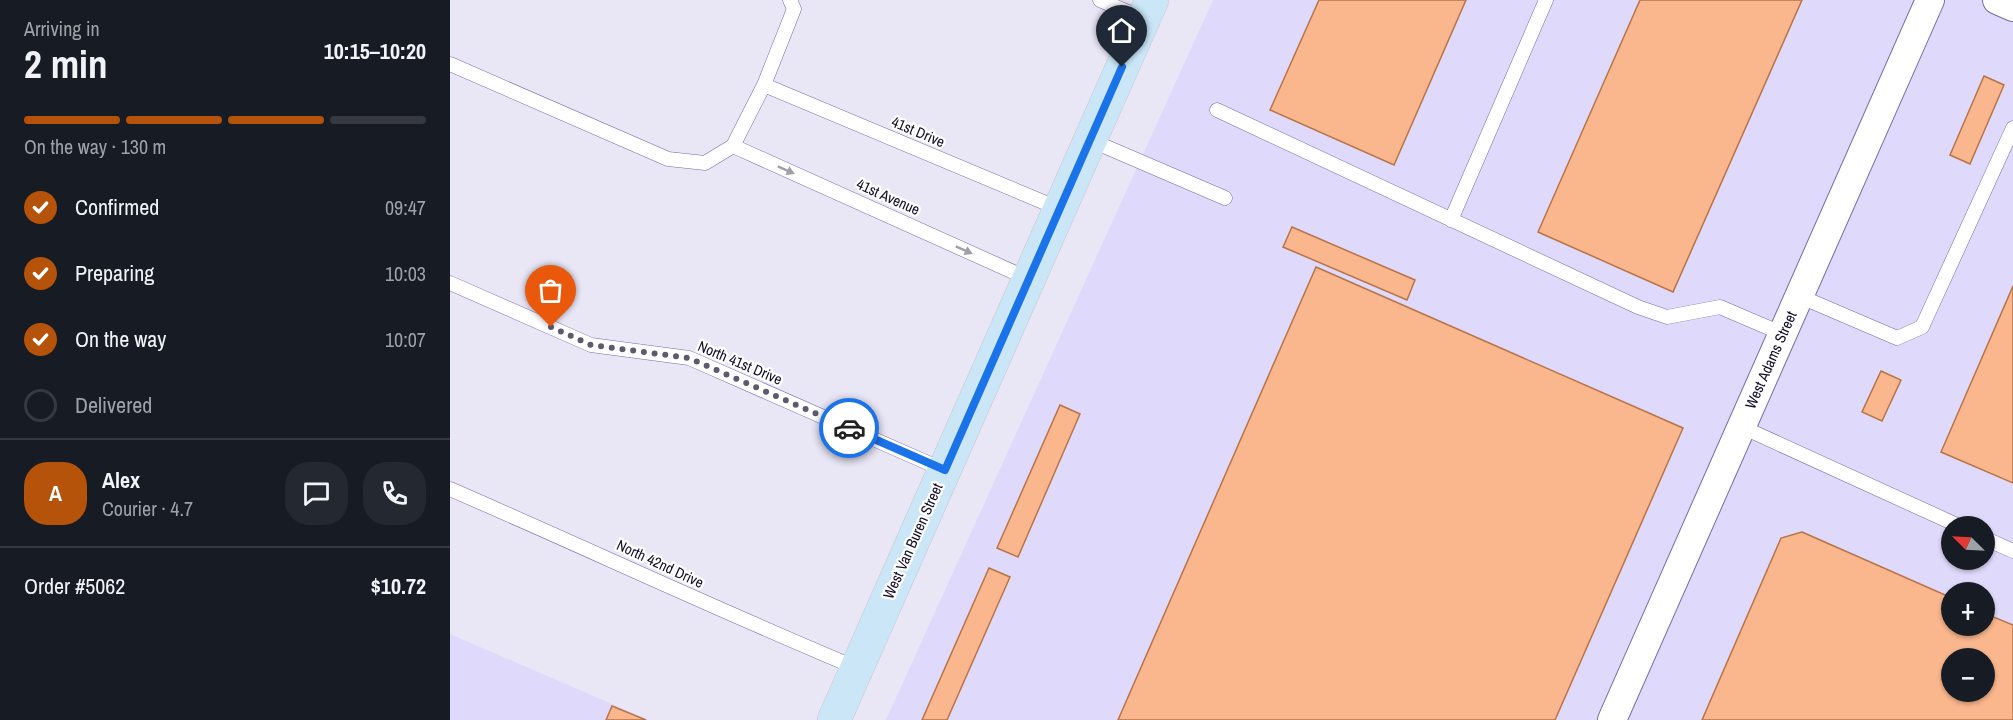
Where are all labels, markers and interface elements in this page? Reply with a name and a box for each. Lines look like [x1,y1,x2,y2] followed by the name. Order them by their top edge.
[1096,5,1147,67] pin
[1105,14,1138,47] icon: home
[24,15,100,42] text: Arriving in
[324,36,426,66] text: 10:15–10:20
[24,38,108,90] text: 2 min
[888,111,948,152] street label: 41st Drive
[24,133,166,160] text: On the way · 130 m
[778,165,796,175] one-way arrow
[853,173,923,220] street label: 41st Avenue
[24,191,57,224] icon: check
[75,192,159,222] text: Confirmed
[385,194,426,221] text: 09:47
[956,245,973,254] one-way arrow
[24,257,57,290] icon: check
[75,258,154,288] text: Preparing
[385,260,426,287] text: 10:03
[525,265,576,327] pin
[534,274,567,307] icon: bag
[1740,307,1802,412] street label: West Adams Street
[24,323,57,356] icon: check
[75,324,166,354] text: On the way
[385,326,426,353] text: 10:07
[695,335,786,390] street label: North 41st Drive
[75,390,152,420] text: Delivered
[819,398,879,458] courier
[833,412,866,445] icon: car
[285,462,348,525] button: chat
[363,462,426,525] button: phone
[102,465,140,495] text: Alex
[49,478,62,508] text: A
[878,479,948,602] street label: West Van Buren Street
[102,495,193,522] text: Courier · 4.7
[1941,516,1995,570] north arrow
[1941,516,1995,702] map controls
[613,534,707,593] street label: North 42nd Drive
[24,571,125,601] text: Order #5062
[371,571,426,601] text: $10.72
[1941,582,1995,636] button: +
[1941,648,1995,702] button: −

